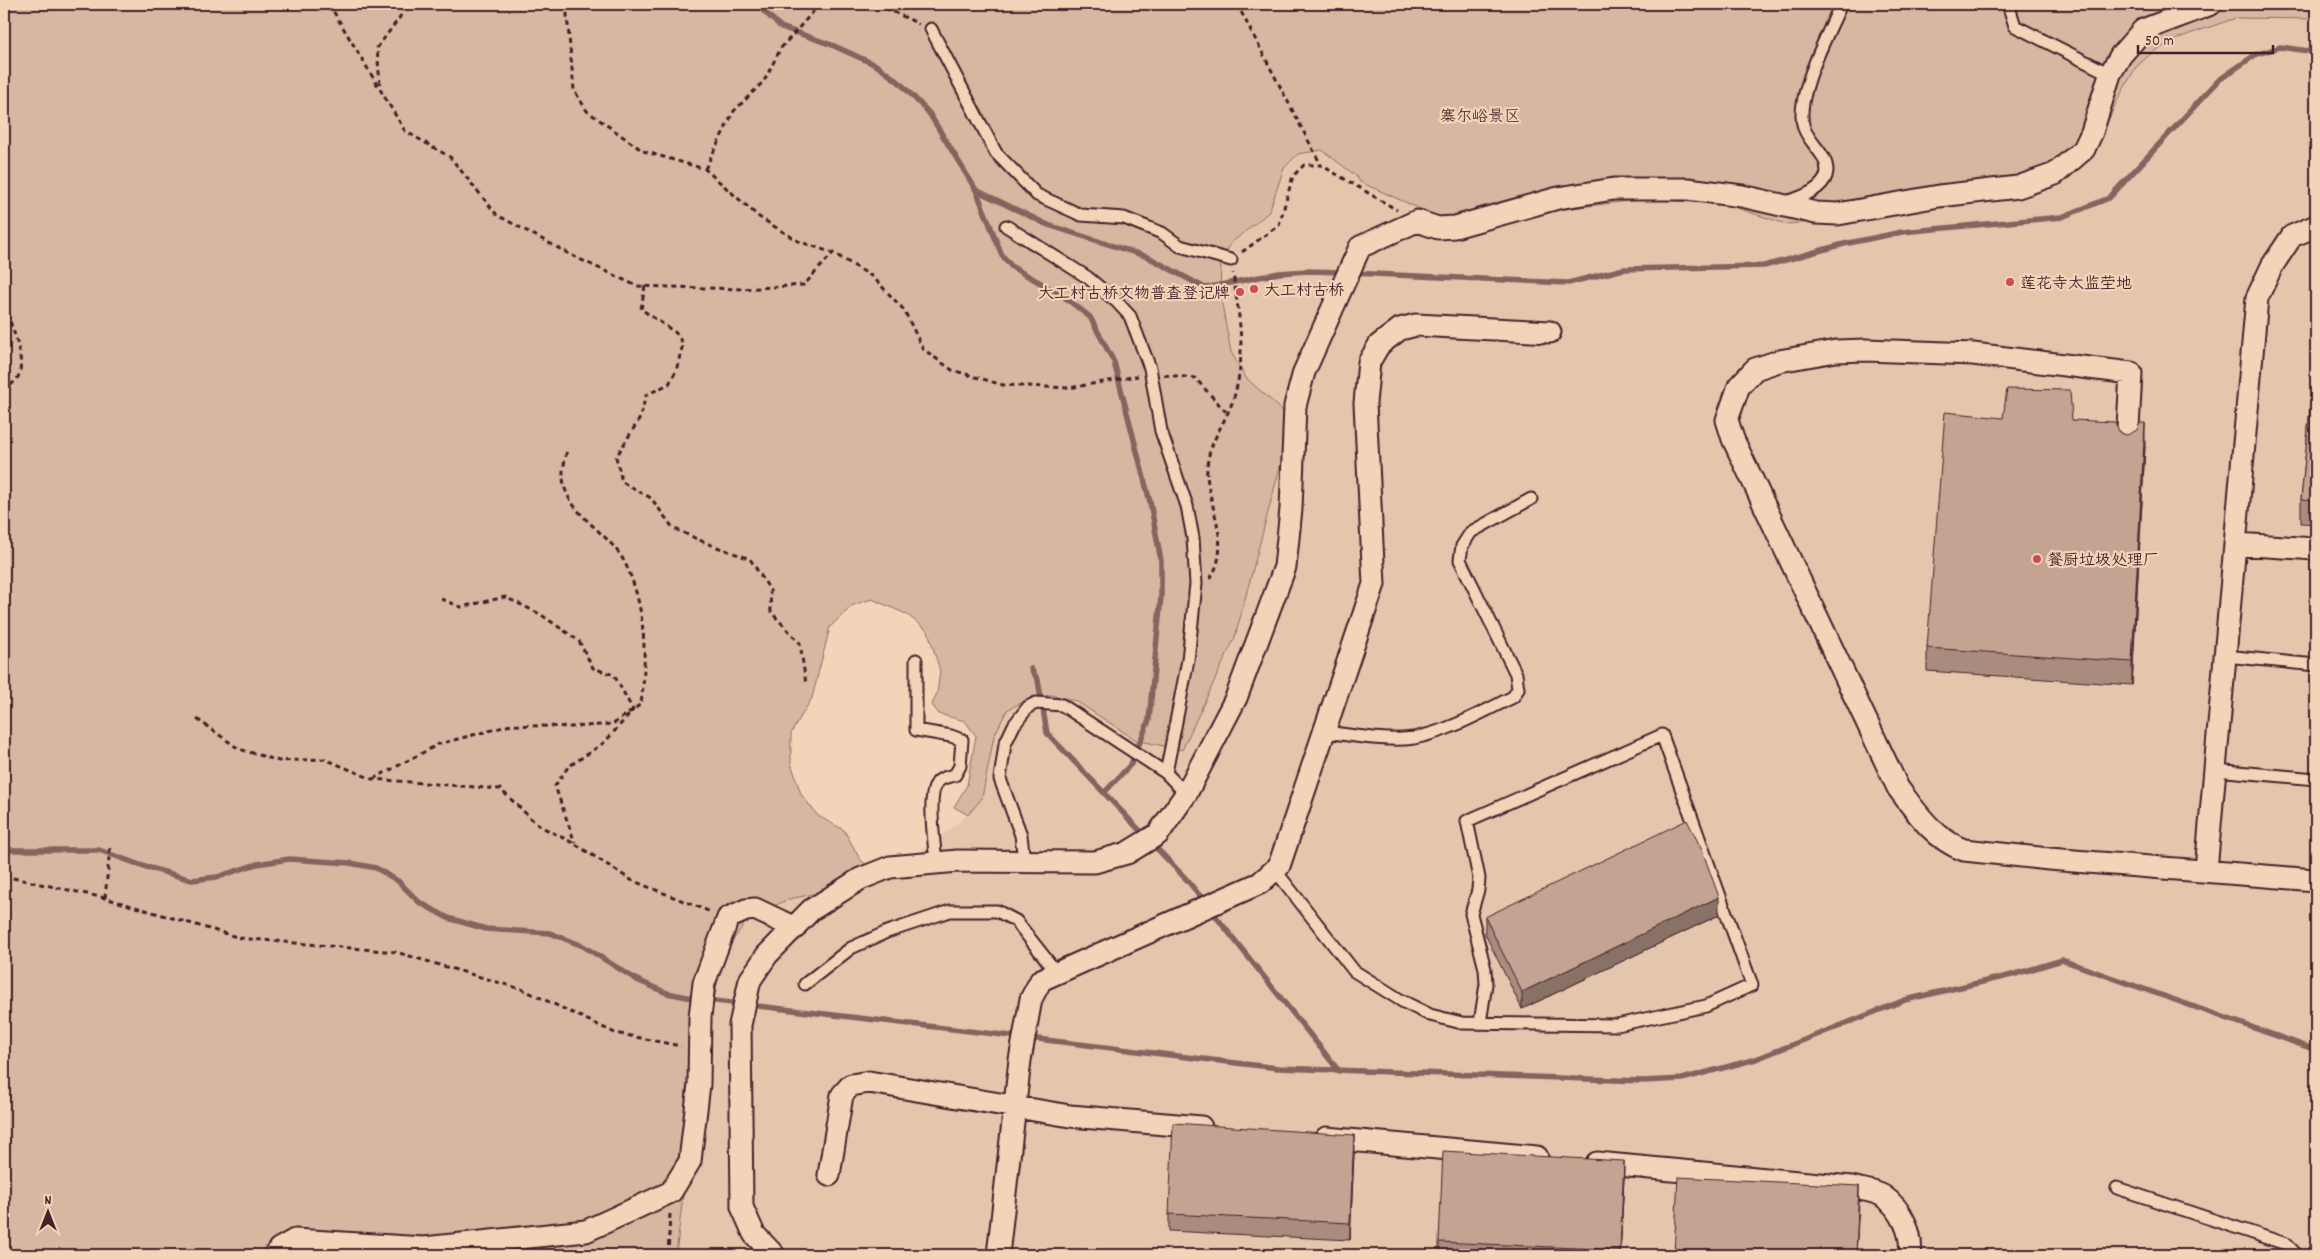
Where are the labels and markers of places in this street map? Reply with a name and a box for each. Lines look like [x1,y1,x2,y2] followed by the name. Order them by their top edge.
[2020,273,2132,296] place label: 莲花寺太监茔地
[2004,276,2016,288] marker: 莲花寺太监茔地
[1264,280,1344,303] place label: 大工村古桥
[1038,283,1230,306] place label: 大工村古桥文物普查登记牌
[1248,283,1260,295] marker: 大工村古桥
[1234,286,1246,298] marker: 大工村古桥文物普查登记牌
[2047,550,2159,573] place label: 餐厨垃圾处理厂
[2031,553,2043,565] marker: 餐厨垃圾处理厂

